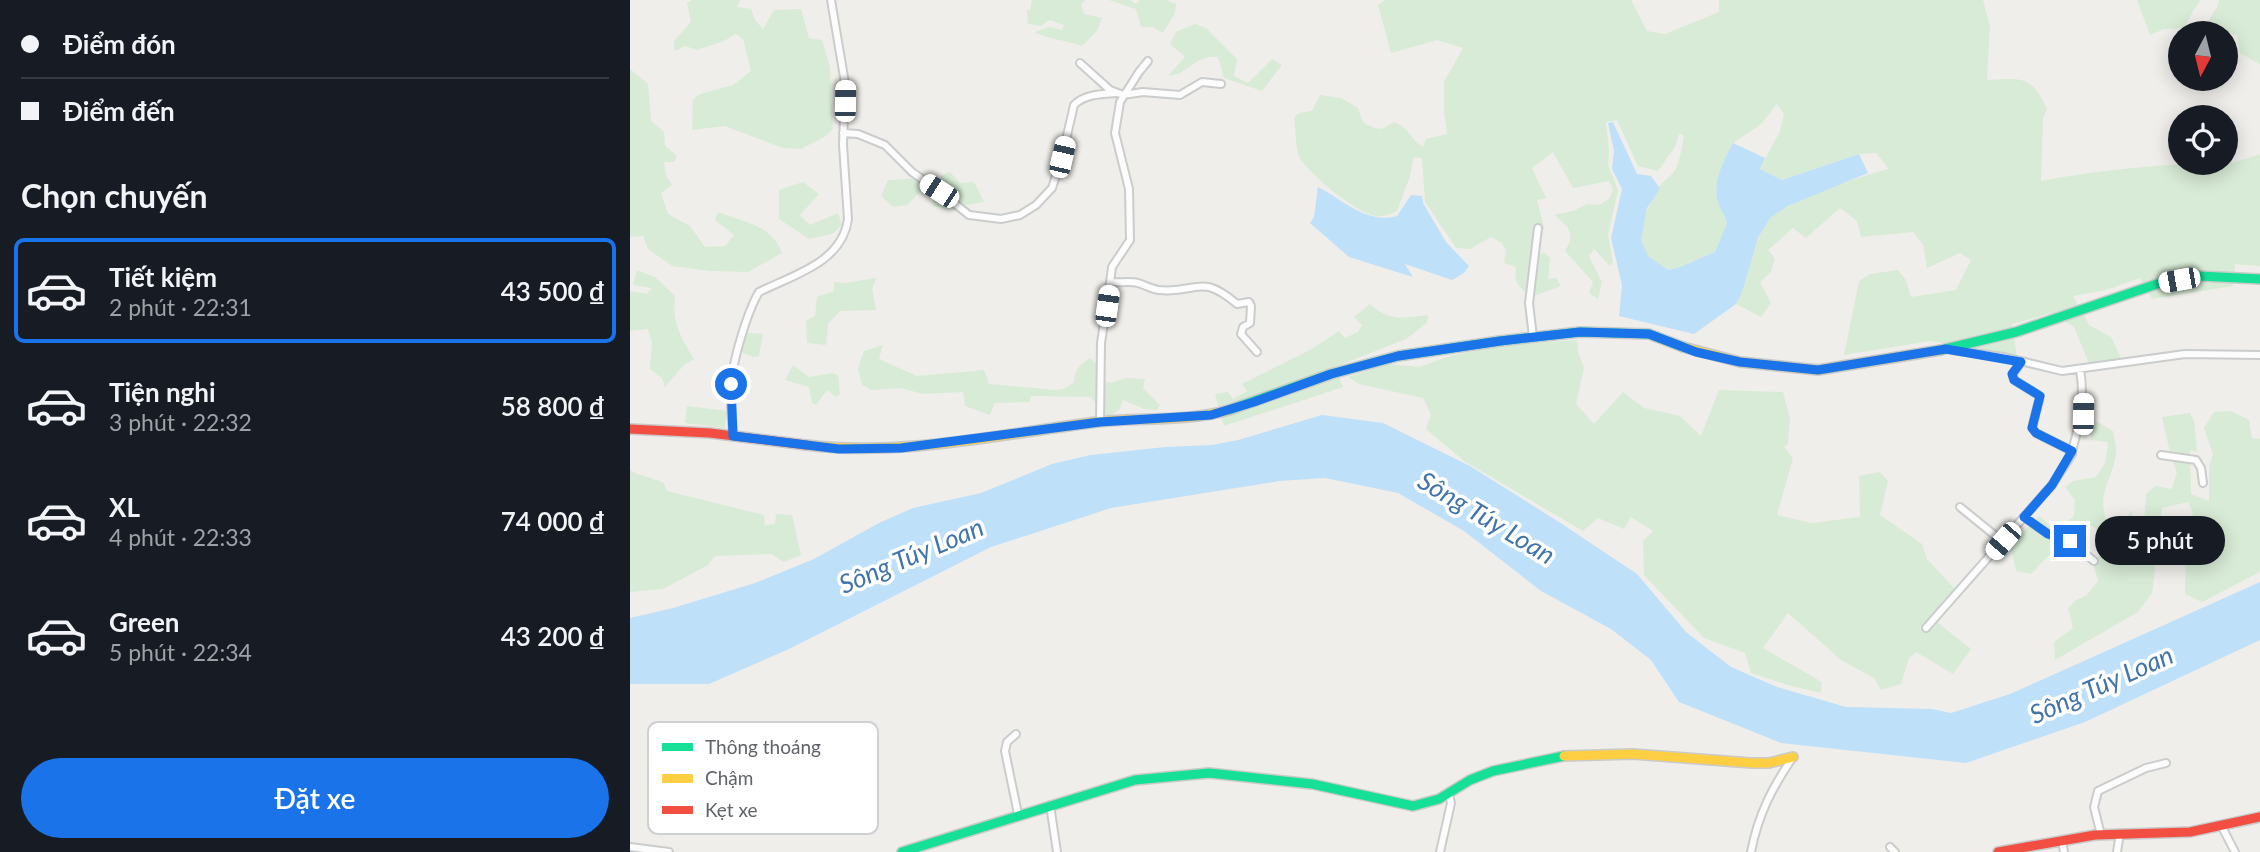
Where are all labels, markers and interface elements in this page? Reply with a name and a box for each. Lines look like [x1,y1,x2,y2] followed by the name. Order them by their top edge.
[2168,21,2238,91] north arrow
[2168,21,2238,175] map controls
[63,28,176,60] text: Điểm đón
[835,80,856,122] car
[63,95,175,127] text: Điểm đến
[2168,105,2238,175] button: locate
[1048,134,1077,180] car
[916,171,963,211] car
[21,176,207,215] text: Chọn chuyến
[25,259,88,322] icon: car
[109,261,217,293] text: Tiết kiệm
[2157,266,2202,294] car
[501,275,605,307] text: 43 500 ₫
[1094,284,1121,328] car
[109,293,252,321] text: 2 phút · 22:31
[715,368,747,400] route start
[25,374,88,437] icon: car
[109,376,216,408] text: Tiện nghi
[501,390,605,422] text: 58 800 ₫
[2073,393,2094,435] car
[109,408,252,436] text: 3 phút · 22:32
[1413,464,1561,570] water label: Sông Túy Loan
[25,489,88,552] icon: car
[109,491,140,523] text: XL
[501,505,605,537] text: 74 000 ₫
[834,510,988,600] water label: Sông Túy Loan
[2094,516,2224,566] callout: 5 phút
[1982,518,2025,564] car
[109,523,252,551] text: 4 phút · 22:33
[2054,525,2086,557] route end
[2127,526,2193,554] text: 5 phút
[25,604,88,667] icon: car
[109,606,179,638] text: Green
[501,620,605,652] text: 43 200 ₫
[109,638,252,666] text: 5 phút · 22:34
[2024,638,2178,730] water label: Sông Túy Loan
[648,722,878,834] legend
[705,735,821,758] text: Thông thoáng
[21,758,609,838] button: Đặt xe
[705,766,753,789] text: Chậm
[705,798,758,821] text: Kẹt xe

